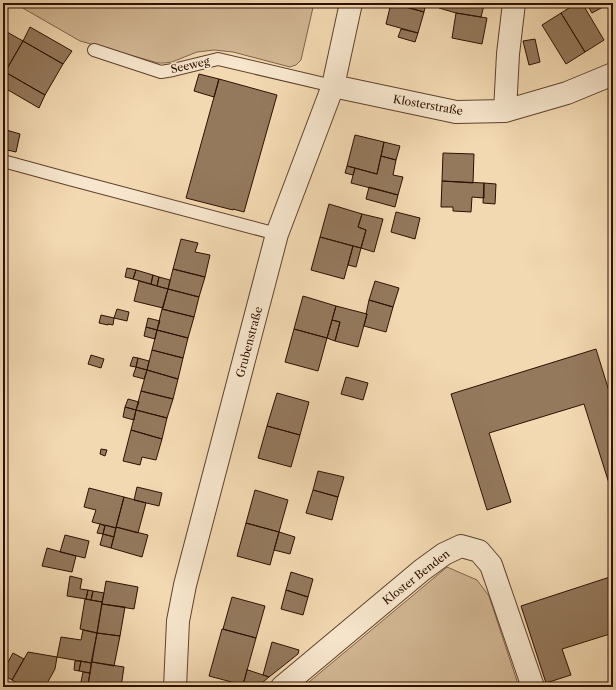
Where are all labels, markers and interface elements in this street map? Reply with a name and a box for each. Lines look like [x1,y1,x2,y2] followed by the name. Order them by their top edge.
[169,54,211,76] street label: Seeweg
[392,92,464,118] street label: Klosterstraße
[233,305,265,379] street label: Grubenstraße
[380,546,452,608] street label: Kloster Benden

